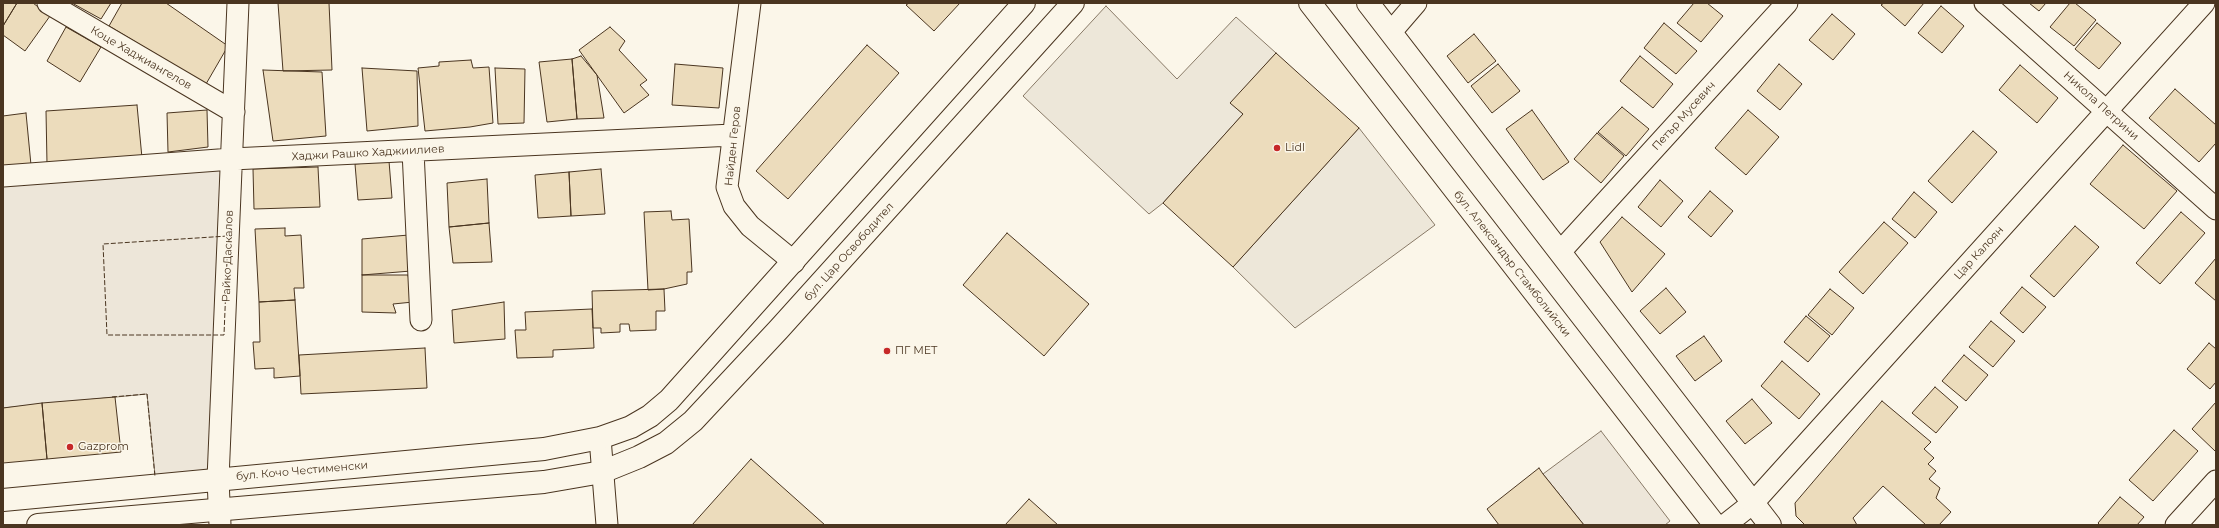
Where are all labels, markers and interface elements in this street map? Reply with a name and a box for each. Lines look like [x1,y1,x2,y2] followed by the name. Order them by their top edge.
[88,24,194,92] street label: Коце Хаджиангелов
[2061,69,2141,143] street label: Никола Петрини
[1649,79,1719,153] street label: Петър Мусевич
[722,105,744,187] street label: Найден Геров
[1285,141,1305,155] place label: Lidl
[291,142,445,164] street label: Хаджи Рашко Хаджиилиев
[1272,143,1282,153] marker: Lidl
[1451,188,1573,340] street label: бул. Александър Стамболийски
[801,200,897,304] street label: бул. Цар Освободител
[220,210,236,302] street label: Райко Даскалов
[1951,223,2007,283] street label: Цар Калоян
[895,344,938,358] place label: ПГ МЕТ
[882,346,892,356] marker: ПГ МЕТ
[78,440,129,454] place label: Gazprom
[65,442,75,452] marker: Gazprom
[235,459,369,483] street label: бул. Кочо Честименски

